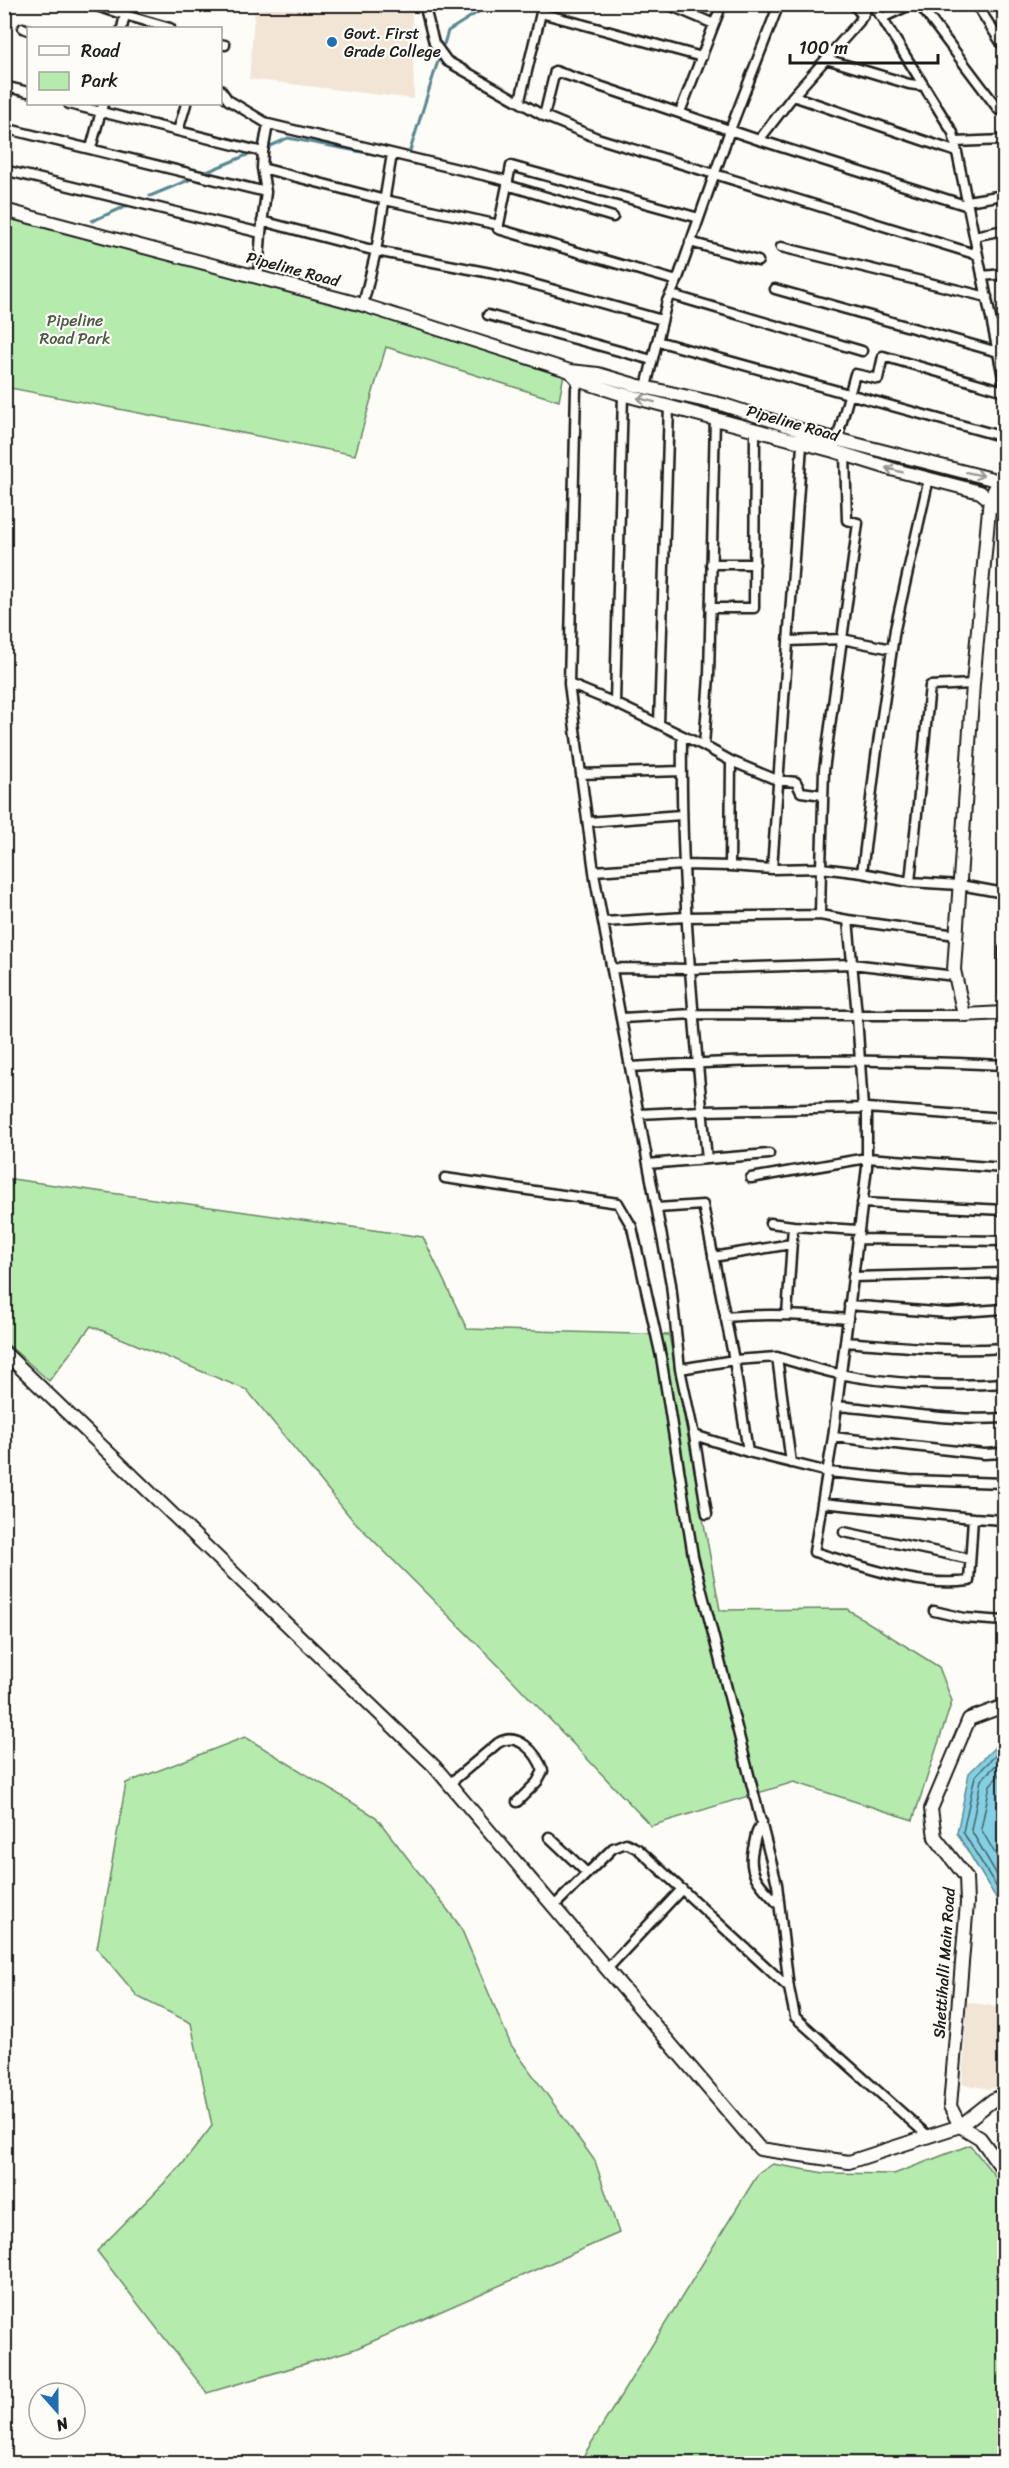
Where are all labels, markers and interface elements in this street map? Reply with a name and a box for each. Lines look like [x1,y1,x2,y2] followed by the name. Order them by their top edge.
[344,19,441,66] place label: Govt. First Grade College
[27,27,222,105] legend
[790,27,938,65] scale bar
[799,32,848,64] text: 100 m
[81,35,121,67] text: Road
[325,35,339,49] marker: Govt. First Grade College
[81,65,118,97] text: Park
[243,243,344,296] street label: Pipeline Road
[40,306,110,353] park label: Pipeline Road Park
[637,393,656,405] one-way arrow
[743,396,844,450] street label: Pipeline Road
[885,464,904,475] one-way arrow
[965,469,984,481] one-way arrow
[924,1885,964,2039] street label: Shettihalli Main Road
[27,2381,87,2441] north arrow
[51,2409,74,2440] text: N

